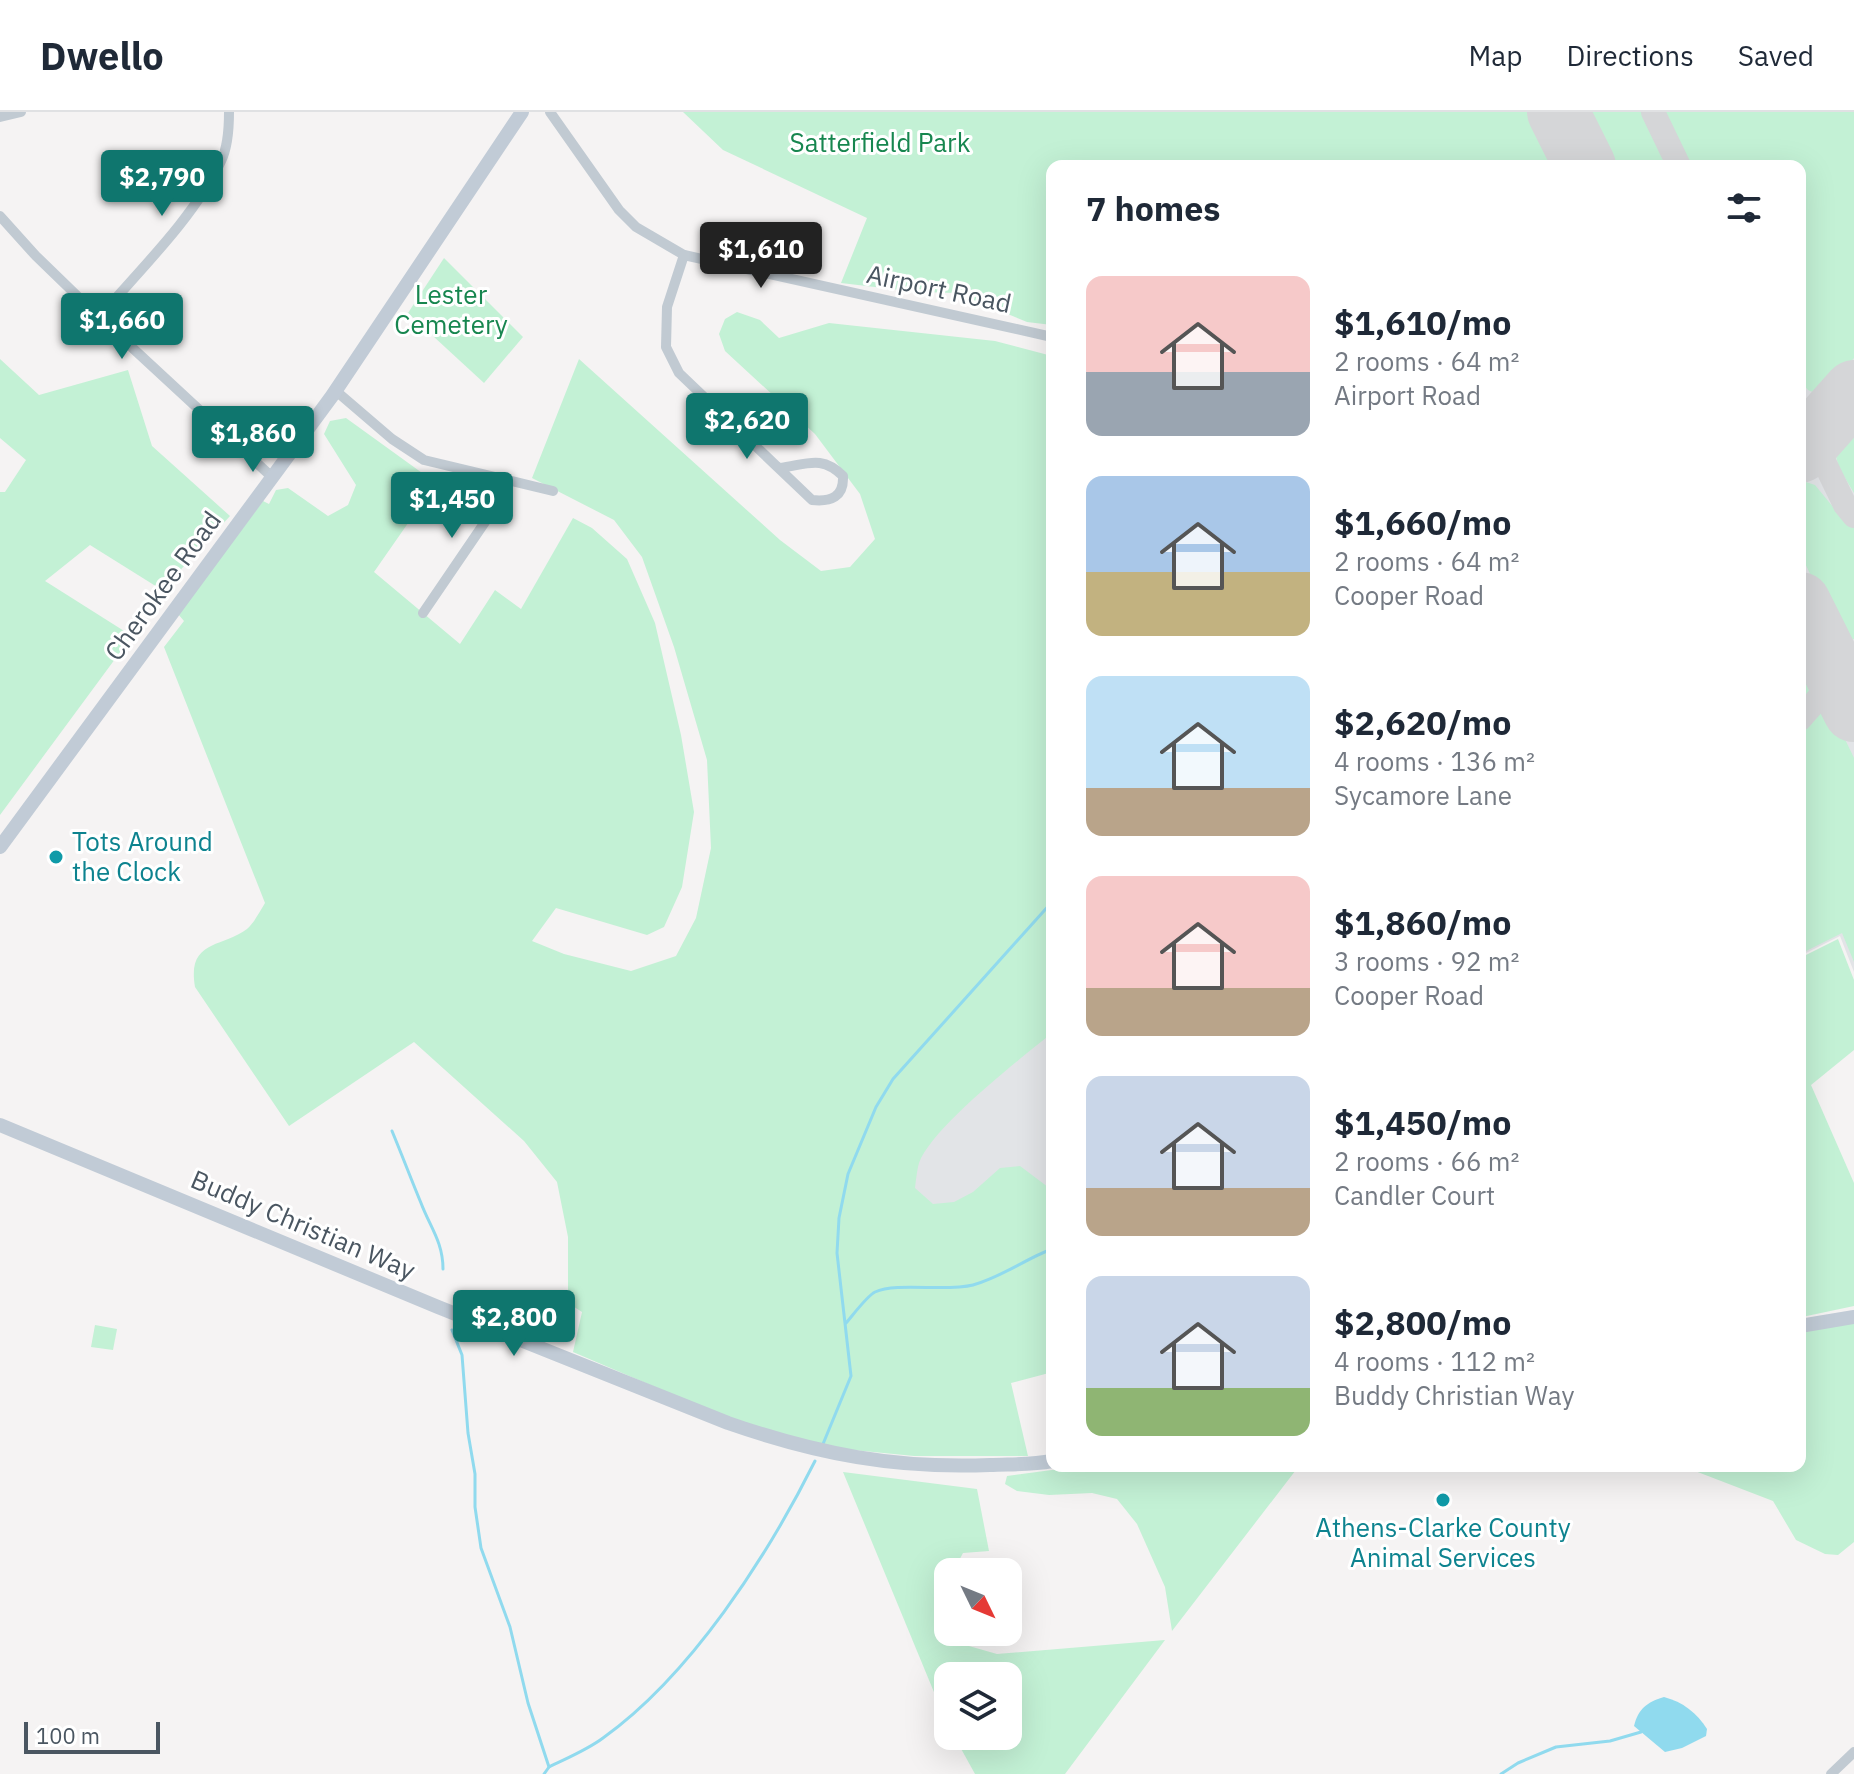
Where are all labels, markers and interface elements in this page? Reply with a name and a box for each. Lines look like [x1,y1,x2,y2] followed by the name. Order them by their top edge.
[40,31,164,80] text: Dwello
[1468,37,1522,74] text: Map
[1566,37,1694,74] text: Directions
[1738,37,1814,74] text: Saved
[790,125,971,159] park label: Satterfield Park
[97,150,227,218] pin: $2,790
[119,159,205,193] text: $2,790
[1086,186,1221,230] text: 7 homes
[1722,186,1766,230] icon: filters
[696,222,826,290] pin: $1,610
[718,231,804,265] text: $1,610
[864,256,1015,320] street label: Airport Road
[394,277,508,341] park label: Lester Cemetery
[57,293,187,361] pin: $1,660
[1334,300,1511,344] text: $1,610/mo
[79,302,165,336] text: $1,660
[1150,308,1246,404] icon: home
[1334,344,1519,378] text: 2 rooms · 64 m²
[1334,378,1481,412] text: Airport Road
[682,393,812,461] pin: $2,620
[704,402,790,436] text: $2,620
[188,406,318,474] pin: $1,860
[210,415,296,449] text: $1,860
[387,472,517,540] pin: $1,450
[409,481,495,515] text: $1,450
[1334,500,1511,544] text: $1,660/mo
[96,504,228,667] street label: Cherokee Road
[1150,508,1246,604] icon: home
[1334,544,1519,578] text: 2 rooms · 64 m²
[1334,578,1484,612] text: Cooper Road
[1334,700,1511,744] text: $2,620/mo
[1150,708,1246,804] icon: home
[1334,744,1535,778] text: 4 rooms · 136 m²
[1334,778,1512,812] text: Sycamore Lane
[72,824,213,888] place label: Tots Around the Clock
[47,848,65,866] marker: Tots Around the Clock
[1334,900,1511,944] text: $1,860/mo
[1150,908,1246,1004] icon: home
[1334,944,1519,978] text: 3 rooms · 92 m²
[1334,978,1484,1012] text: Cooper Road
[1334,1100,1511,1144] text: $1,450/mo
[1150,1108,1246,1204] icon: home
[1334,1144,1519,1178] text: 2 rooms · 66 m²
[186,1161,421,1287] street label: Buddy Christian Way
[1334,1178,1495,1212] text: Candler Court
[449,1290,579,1358] pin: $2,800
[471,1299,557,1333] text: $2,800
[1334,1300,1511,1344] text: $2,800/mo
[1150,1308,1246,1404] icon: home
[1334,1344,1535,1378] text: 4 rooms · 112 m²
[1334,1378,1575,1412] text: Buddy Christian Way
[1434,1491,1452,1509] marker: Athens-Clarke County Animal Services
[1315,1510,1571,1574] place label: Athens-Clarke County Animal Services
[934,1558,1022,1646] north arrow
[934,1558,1022,1750] map controls
[934,1662,1022,1750] button: layers
[24,1718,160,1754] scale bar
[36,1721,100,1750] text: 100 m

